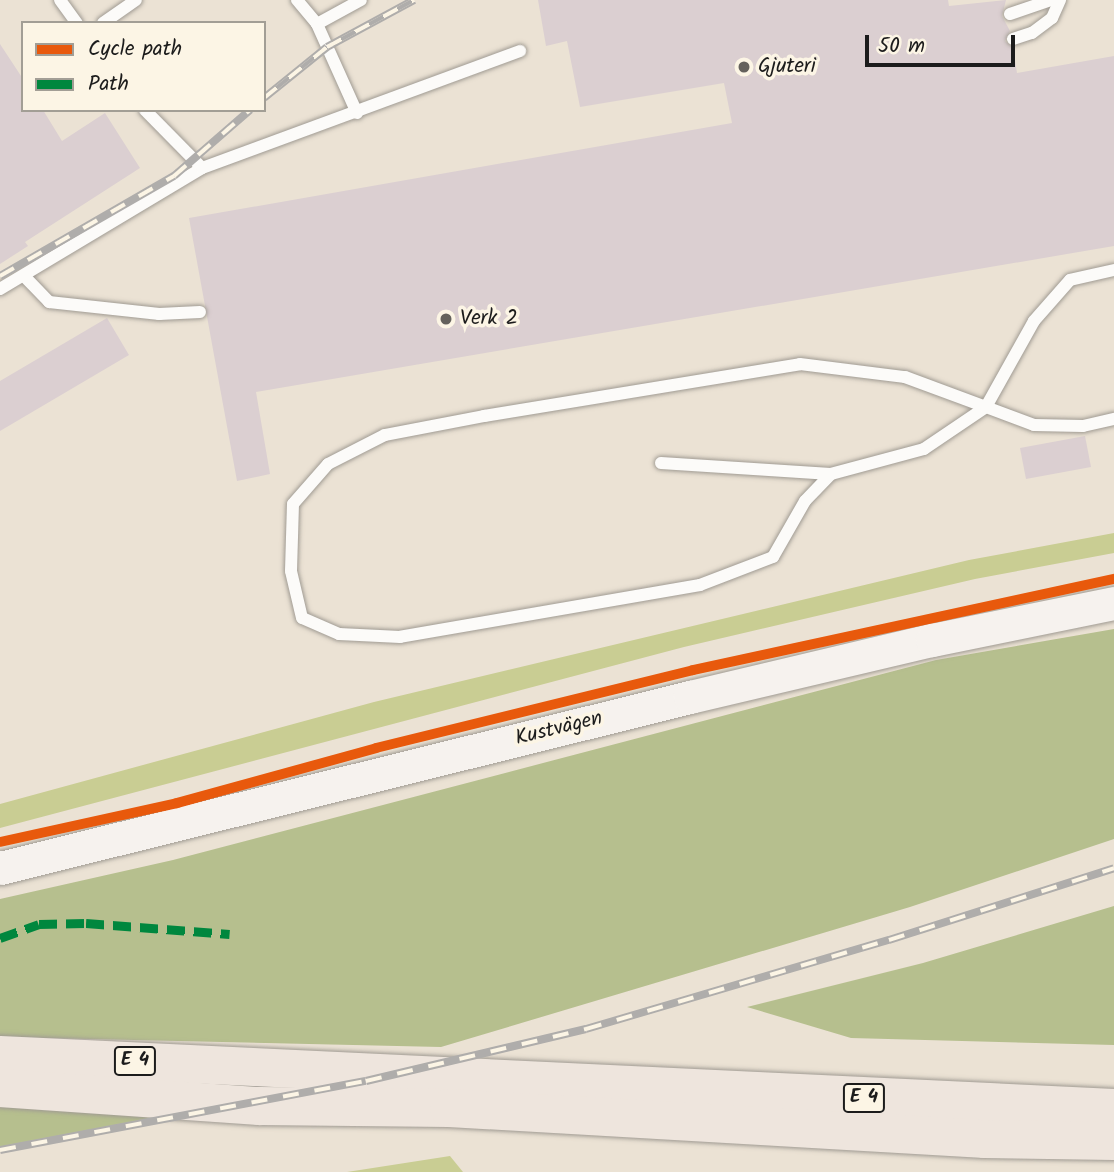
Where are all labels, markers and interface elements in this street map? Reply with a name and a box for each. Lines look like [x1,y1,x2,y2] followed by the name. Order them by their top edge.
[21,21,266,112] legend
[869,21,1020,65] scale bar
[878,30,925,63] text: 50 m
[88,33,182,66] text: Cycle path
[758,54,816,80] place label: Gjuteri
[736,59,752,75] marker: Gjuteri
[88,68,129,101] text: Path
[460,306,518,332] place label: Verk 2
[438,311,454,327] marker: Verk 2
[513,706,605,752] street label: Kustvägen
[112,1046,158,1077] road number: E 4
[841,1082,887,1114] road number: E 4

